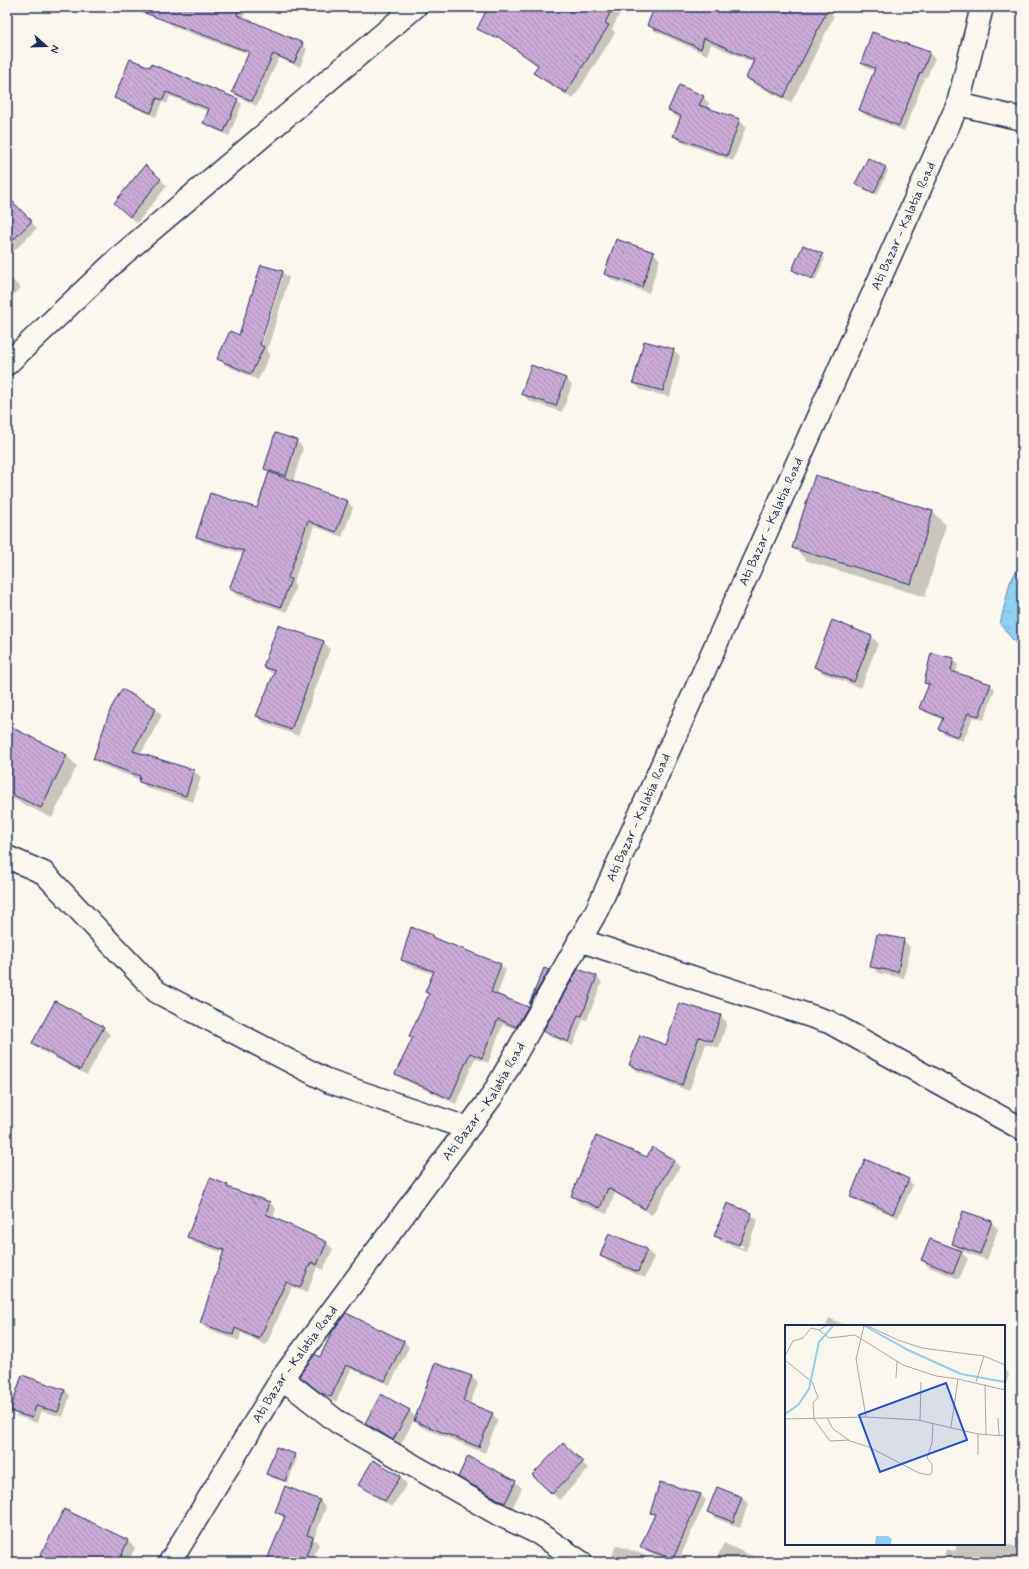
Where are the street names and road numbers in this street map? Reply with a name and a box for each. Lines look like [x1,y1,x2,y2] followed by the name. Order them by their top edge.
[867,159,939,293] street label: Ati Bazar - Kalatia Road
[735,455,807,589] street label: Ati Bazar - Kalatia Road
[602,751,675,884] street label: Ati Bazar - Kalatia Road
[438,1039,529,1164] street label: Ati Bazar - Kalatia Road
[248,1302,341,1426] street label: Ati Bazar - Kalatia Road

